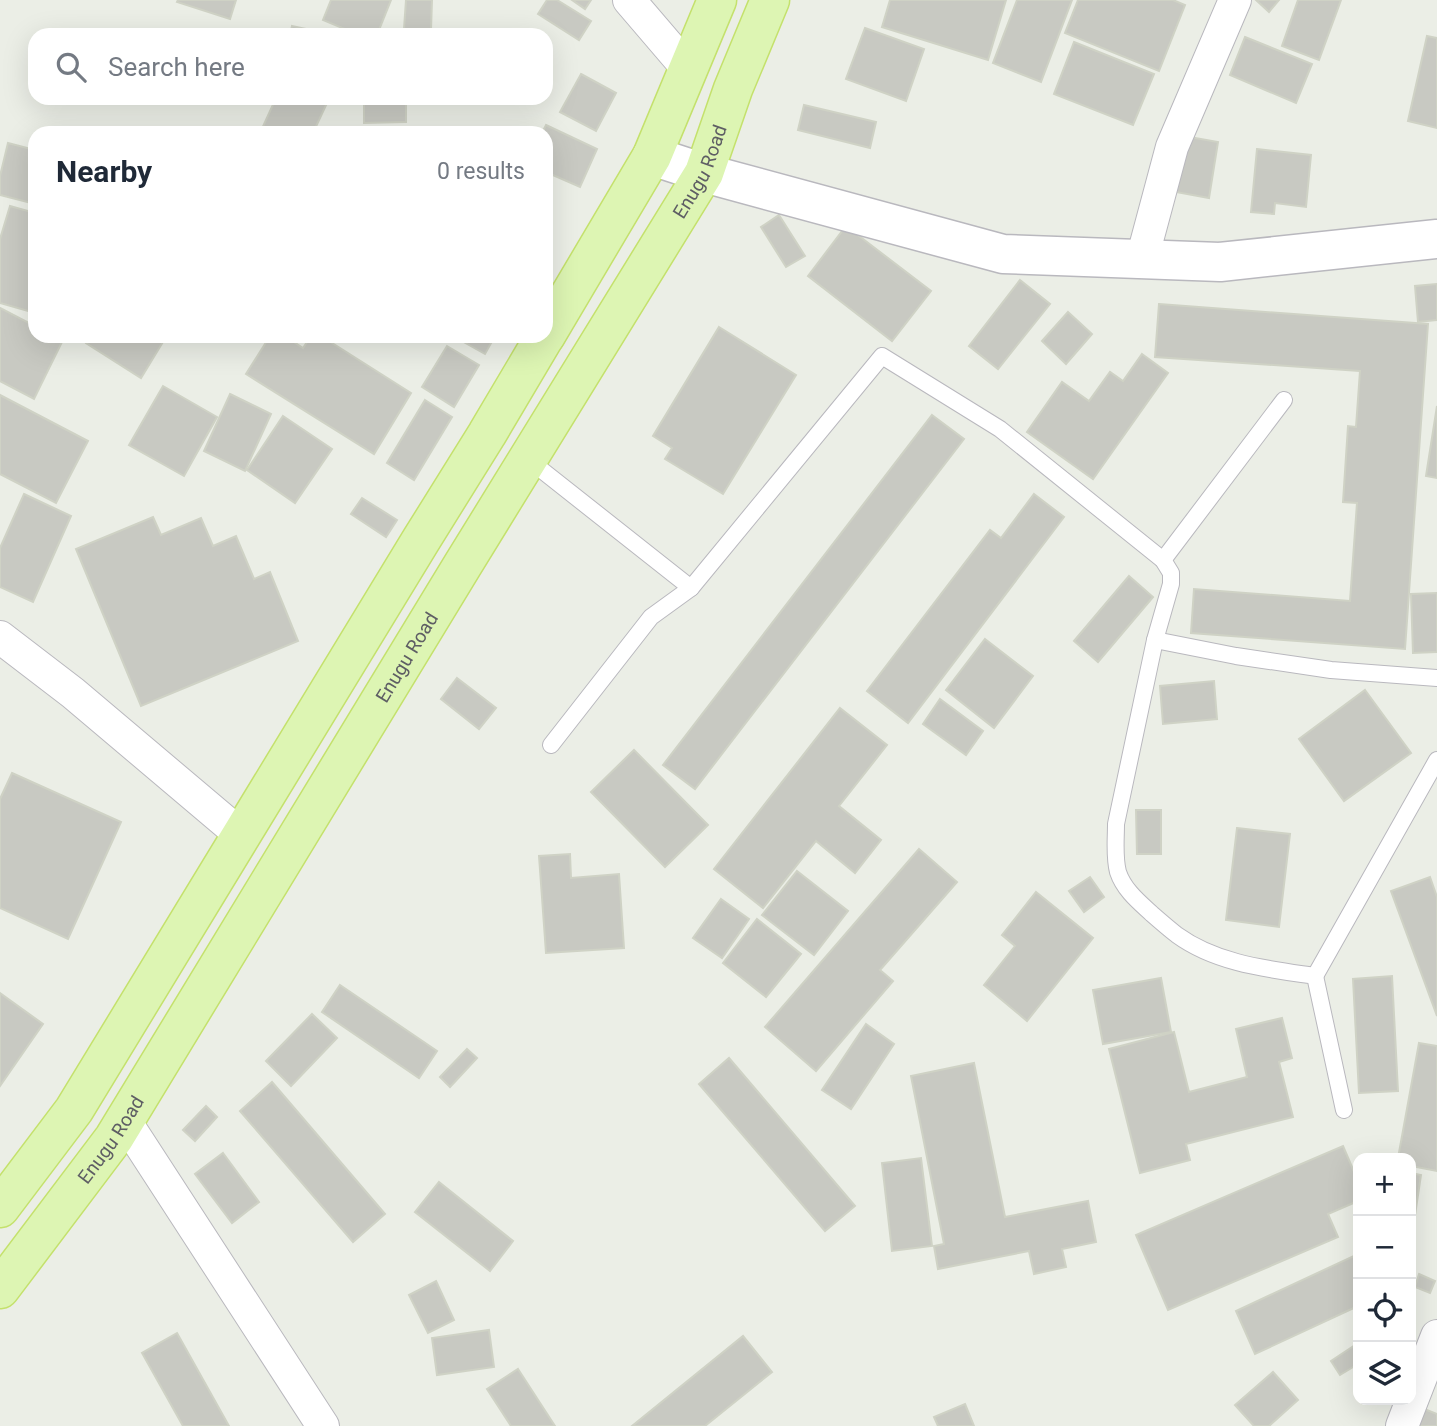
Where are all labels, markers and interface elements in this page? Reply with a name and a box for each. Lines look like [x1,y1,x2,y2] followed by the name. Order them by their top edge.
[28,28,553,105] search box
[52,48,90,86] icon: search
[108,52,245,82] text: Search here
[668,122,731,222] street label: Enugu Road
[56,154,152,189] text: Nearby
[437,158,525,185] text: 0 results
[370,608,443,706] street label: Enugu Road
[72,1091,148,1188] street label: Enugu Road
[1353,1153,1416,1405] map controls
[1353,1153,1416,1216] button: +
[1353,1216,1416,1279] button: −
[1353,1279,1416,1342] button: locate
[1353,1342,1416,1405] button: layers

